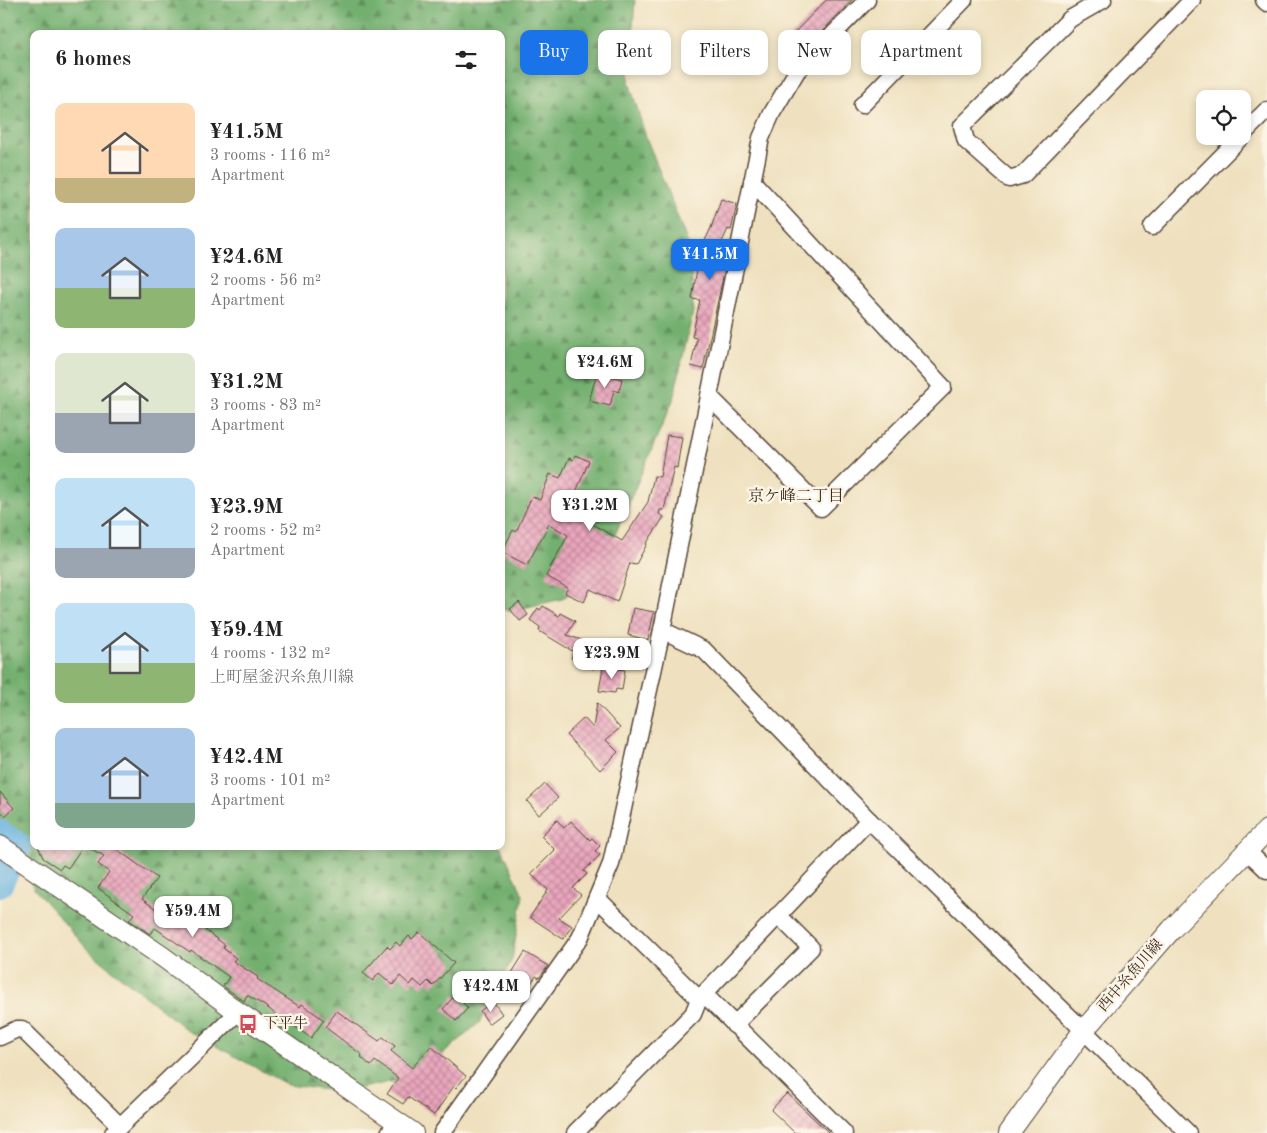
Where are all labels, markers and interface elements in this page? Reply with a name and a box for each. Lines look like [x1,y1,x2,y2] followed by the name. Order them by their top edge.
[520,30,588,75] chip: Buy
[598,30,671,75] chip: Rent
[681,30,768,75] chip: Filters
[778,30,851,75] chip: New
[861,30,981,75] chip: Apartment
[452,46,480,74] icon: filters
[55,49,131,70] text: 6 homes
[1196,90,1251,145] map controls
[1196,90,1251,145] button: locate
[210,122,283,143] text: ¥41.5M
[95,123,155,183] icon: home
[210,148,330,164] text: 3 rooms · 116 m²
[210,168,285,184] text: Apartment
[669,238,751,281] pin: ¥41.5M
[210,247,283,268] text: ¥24.6M
[682,247,738,263] text: ¥41.5M
[95,248,155,308] icon: home
[210,273,321,289] text: 2 rooms · 56 m²
[210,293,285,309] text: Apartment
[564,346,646,389] pin: ¥24.6M
[577,355,633,371] text: ¥24.6M
[210,372,283,393] text: ¥31.2M
[95,373,155,433] icon: home
[210,398,321,414] text: 3 rooms · 83 m²
[210,418,285,434] text: Apartment
[748,487,844,505] district label: 京ケ峰二丁目
[549,490,631,532] pin: ¥31.2M
[210,497,283,518] text: ¥23.9M
[95,498,155,558] icon: home
[562,498,618,514] text: ¥31.2M
[210,523,321,539] text: 2 rooms · 52 m²
[210,543,285,559] text: Apartment
[210,620,283,641] text: ¥59.4M
[95,623,155,683] icon: home
[571,638,653,680] pin: ¥23.9M
[210,646,330,662] text: 4 rooms · 132 m²
[584,646,640,662] text: ¥23.9M
[210,670,354,686] text: 上町屋釜沢糸魚川線
[210,747,283,768] text: ¥42.4M
[95,748,155,808] icon: home
[210,773,330,789] text: 3 rooms · 101 m²
[210,793,285,809] text: Apartment
[152,896,234,938] pin: ¥59.4M
[165,904,221,920] text: ¥59.4M
[1094,936,1166,1015] street label: 西中糸魚川線
[450,970,532,1013] pin: ¥42.4M
[463,979,519,995] text: ¥42.4M
[237,1013,259,1035] bus stop icon: 下平牛
[263,1015,308,1032] place label: 下平牛

